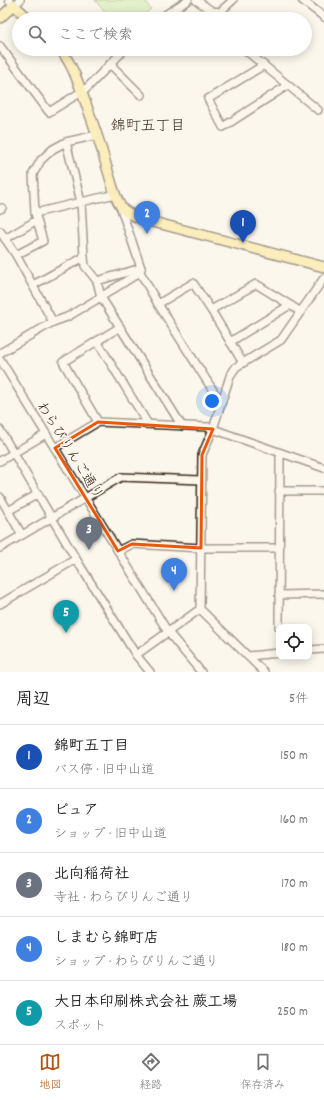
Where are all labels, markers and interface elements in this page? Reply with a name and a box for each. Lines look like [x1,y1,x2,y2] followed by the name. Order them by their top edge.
[12,12,312,56] search box
[26,23,48,45] icon: search
[58,25,133,47] text: ここで検索
[110,116,186,138] district label: 錦町五丁目
[134,201,160,234] pin: 2
[230,210,256,243] pin: 1
[202,391,222,411] your location
[31,398,107,504] street label: わらびりんご通り
[76,517,102,550] pin: 3
[161,558,187,591] pin: 4
[53,600,79,633] pin: 5
[276,624,312,660] map controls
[276,624,312,660] button: locate
[16,689,50,713] text: 周辺
[289,690,308,709] text: 5件
[54,736,129,758] text: 錦町五丁目
[28,747,30,766] text: 1
[280,747,308,766] text: 150 m
[54,761,154,780] text: バス停 · 旧中山道
[54,800,99,822] text: ピュア
[26,811,32,830] text: 2
[280,811,308,830] text: 160 m
[54,825,166,844] text: ショップ · 旧中山道
[54,864,129,886] text: 北向稲荷社
[26,875,32,894] text: 3
[281,875,308,894] text: 170 m
[54,889,193,908] text: 寺社 · わらびりんご通り
[54,928,159,950] text: しまむら錦町店
[26,939,32,958] text: 4
[281,939,308,958] text: 180 m
[54,953,218,972] text: ショップ · わらびりんご通り
[54,992,237,1014] text: 大日本印刷株式会社 蕨工場
[26,1003,32,1022] text: 5
[277,1003,308,1022] text: 250 m
[54,1017,106,1036] text: スポット
[39,1051,61,1094] tab: 地図
[140,1051,162,1094] tab: 経路
[241,1051,285,1094] tab: 保存済み

